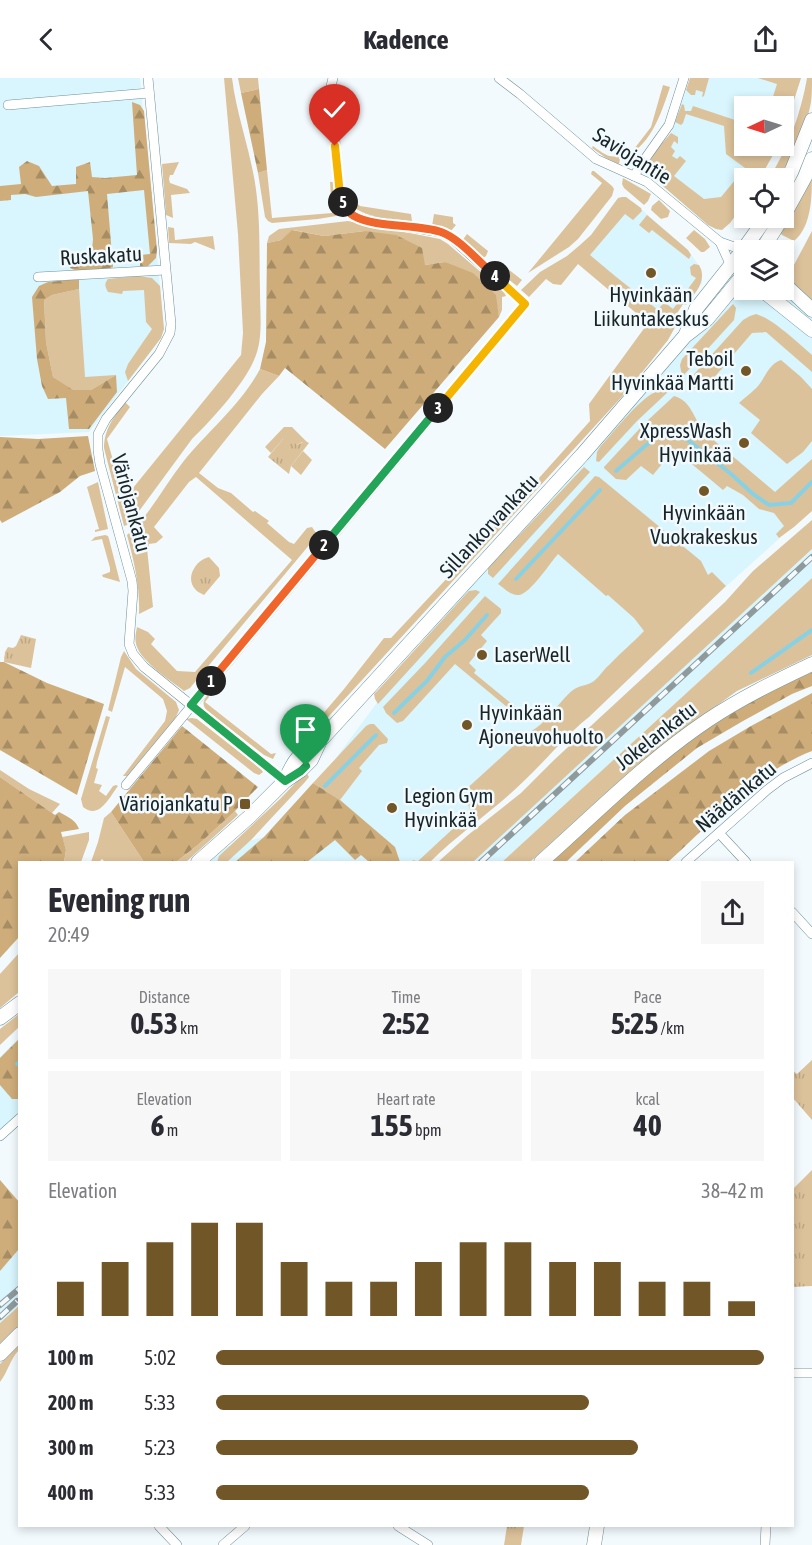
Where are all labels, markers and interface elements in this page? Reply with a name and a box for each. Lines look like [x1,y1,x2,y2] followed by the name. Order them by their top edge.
[30,23,63,56] icon: back
[749,23,782,56] icon: share
[363,24,449,55] text: Kadence
[309,84,360,146] pin
[318,93,351,126] icon: check
[734,96,794,156] north arrow
[734,96,794,300] map controls
[589,122,676,188] street label: Saviojantie
[734,168,794,228] button: locate
[328,187,358,217] pin: 5
[339,193,347,211] text: 5
[734,240,794,300] button: layers
[59,241,143,269] street label: Ruskakatu
[480,261,510,291] pin: 4
[644,266,658,280] marker: Hyvinkään Liikuntakeskus
[491,267,499,285] text: 4
[593,282,709,330] place label: Hyvinkään Liikuntakeskus
[611,346,734,394] place label: Teboil Hyvinkää Martti
[739,364,753,378] marker: Teboil Hyvinkää Martti
[423,393,453,423] pin: 3
[434,399,442,417] text: 3
[640,418,732,466] place label: XpressWash Hyvinkää
[737,436,751,450] marker: XpressWash Hyvinkää
[107,451,157,554] street label: Väriojankatu
[434,468,542,582] street label: Sillankorvankatu
[697,484,711,498] marker: Hyvinkään Vuokrakeskus
[650,500,758,548] place label: Hyvinkään Vuokrakeskus
[309,530,339,560] pin: 2
[320,536,328,554] text: 2
[494,642,571,666] place label: LaserWell
[475,648,489,662] marker: LaserWell
[196,666,226,696] pin: 1
[207,672,215,690] text: 1
[610,696,700,774] street label: Jokelankatu
[479,700,604,748] place label: Hyvinkään Ajoneuvohuolto
[280,704,331,766] pin
[289,713,322,746] icon: arrive
[460,718,474,732] marker: Hyvinkään Ajoneuvohuolto
[690,756,780,837] street label: Näädänkatu
[404,783,493,831] place label: Legion Gym Hyvinkää
[120,791,233,815] place label: Väriojankatu P
[238,797,252,811] marker: Väriojankatu P
[385,801,399,815] marker: Legion Gym Hyvinkää
[48,881,190,919] text: Evening run
[701,881,764,944] button: share
[48,923,90,946] text: 20:49
[139,988,190,1006] text: Distance
[391,988,421,1006] text: Time
[634,988,662,1006] text: Pace
[130,1006,178,1040] text: 0.53
[382,1006,430,1040] text: 2:52
[611,1006,658,1040] text: 5:25
[178,1019,199,1037] text: km
[658,1019,685,1037] text: /km
[137,1090,192,1108] text: Elevation
[377,1090,435,1108] text: Heart rate
[636,1090,660,1108] text: kcal
[150,1108,165,1142] text: 6
[370,1108,413,1142] text: 155
[634,1108,662,1142] text: 40
[165,1121,178,1139] text: m
[413,1121,442,1139] text: bpm
[48,1179,117,1202] text: Elevation
[701,1179,764,1202] text: 38–42 m
[48,1346,93,1369] text: 100 m
[144,1346,176,1369] text: 5:02
[48,1391,93,1414] text: 200 m
[144,1391,176,1414] text: 5:33
[48,1436,93,1459] text: 300 m
[144,1436,176,1459] text: 5:23
[48,1481,93,1504] text: 400 m
[144,1481,176,1504] text: 5:33

